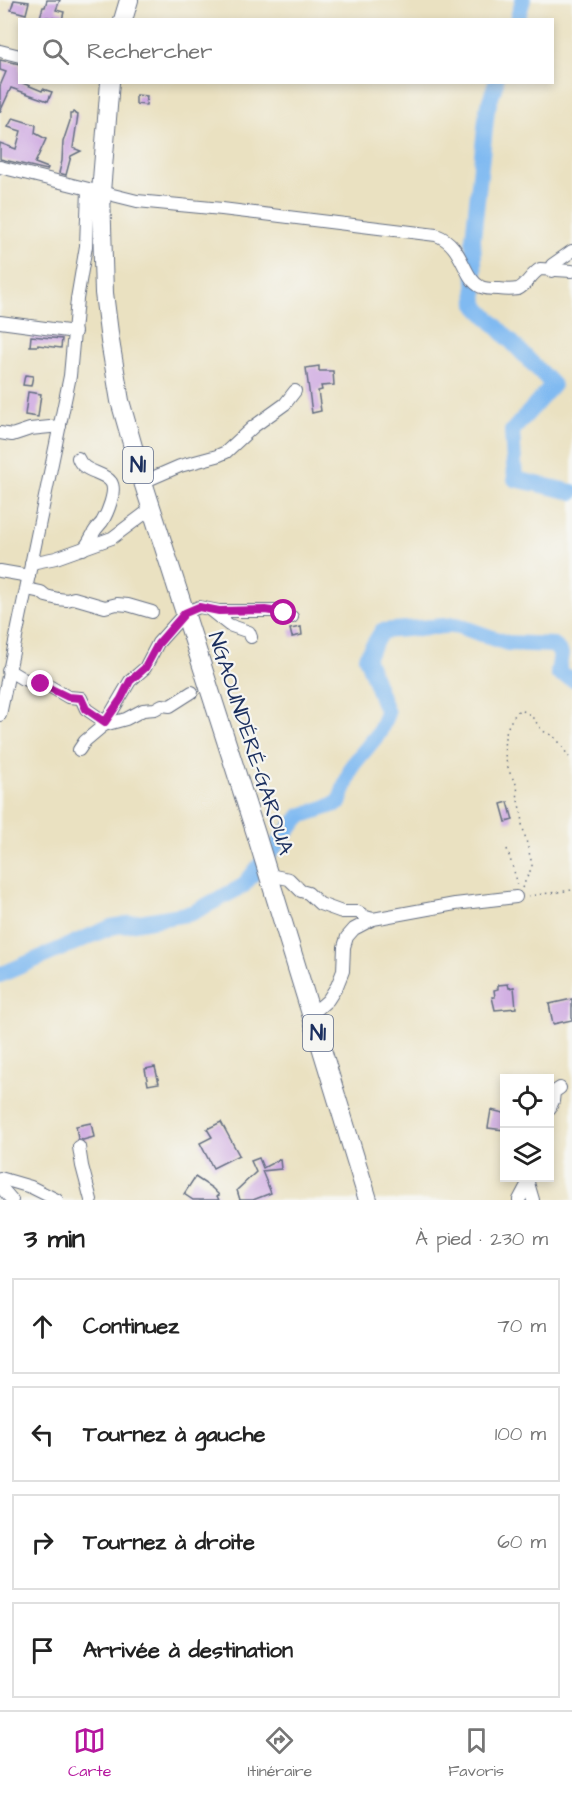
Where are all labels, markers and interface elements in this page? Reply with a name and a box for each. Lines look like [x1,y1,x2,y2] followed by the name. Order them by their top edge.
[18,18,554,84] search box
[39,35,72,68] icon: search
[87,36,212,67] text: Rechercher
[123,447,153,483] road number: N1
[270,599,296,625] route start
[200,628,301,859] street label: NGAOUNDÉRÉ-GAROUA
[27,670,53,696] route end
[303,1015,333,1051] road number: N1
[500,1074,554,1182] map controls
[500,1074,554,1128] button: locate
[500,1128,554,1182] button: layers
[24,1221,85,1257] text: 3 min
[415,1225,548,1253] text: À pied · 230 m
[26,1310,59,1343] icon: ahead
[83,1311,179,1342] text: Continuez
[498,1312,546,1340] text: 70 m
[26,1418,59,1451] icon: left
[83,1419,265,1450] text: Tournez à gauche
[495,1420,546,1448] text: 100 m
[26,1526,59,1559] icon: right
[83,1527,255,1558] text: Tournez à droite
[497,1528,546,1556] text: 60 m
[26,1634,59,1667] icon: arrive
[83,1635,293,1666] text: Arrivée à destination
[68,1724,111,1782] tab: Carte
[247,1724,312,1782] tab: Itinéraire
[448,1724,504,1782] tab: Favoris

